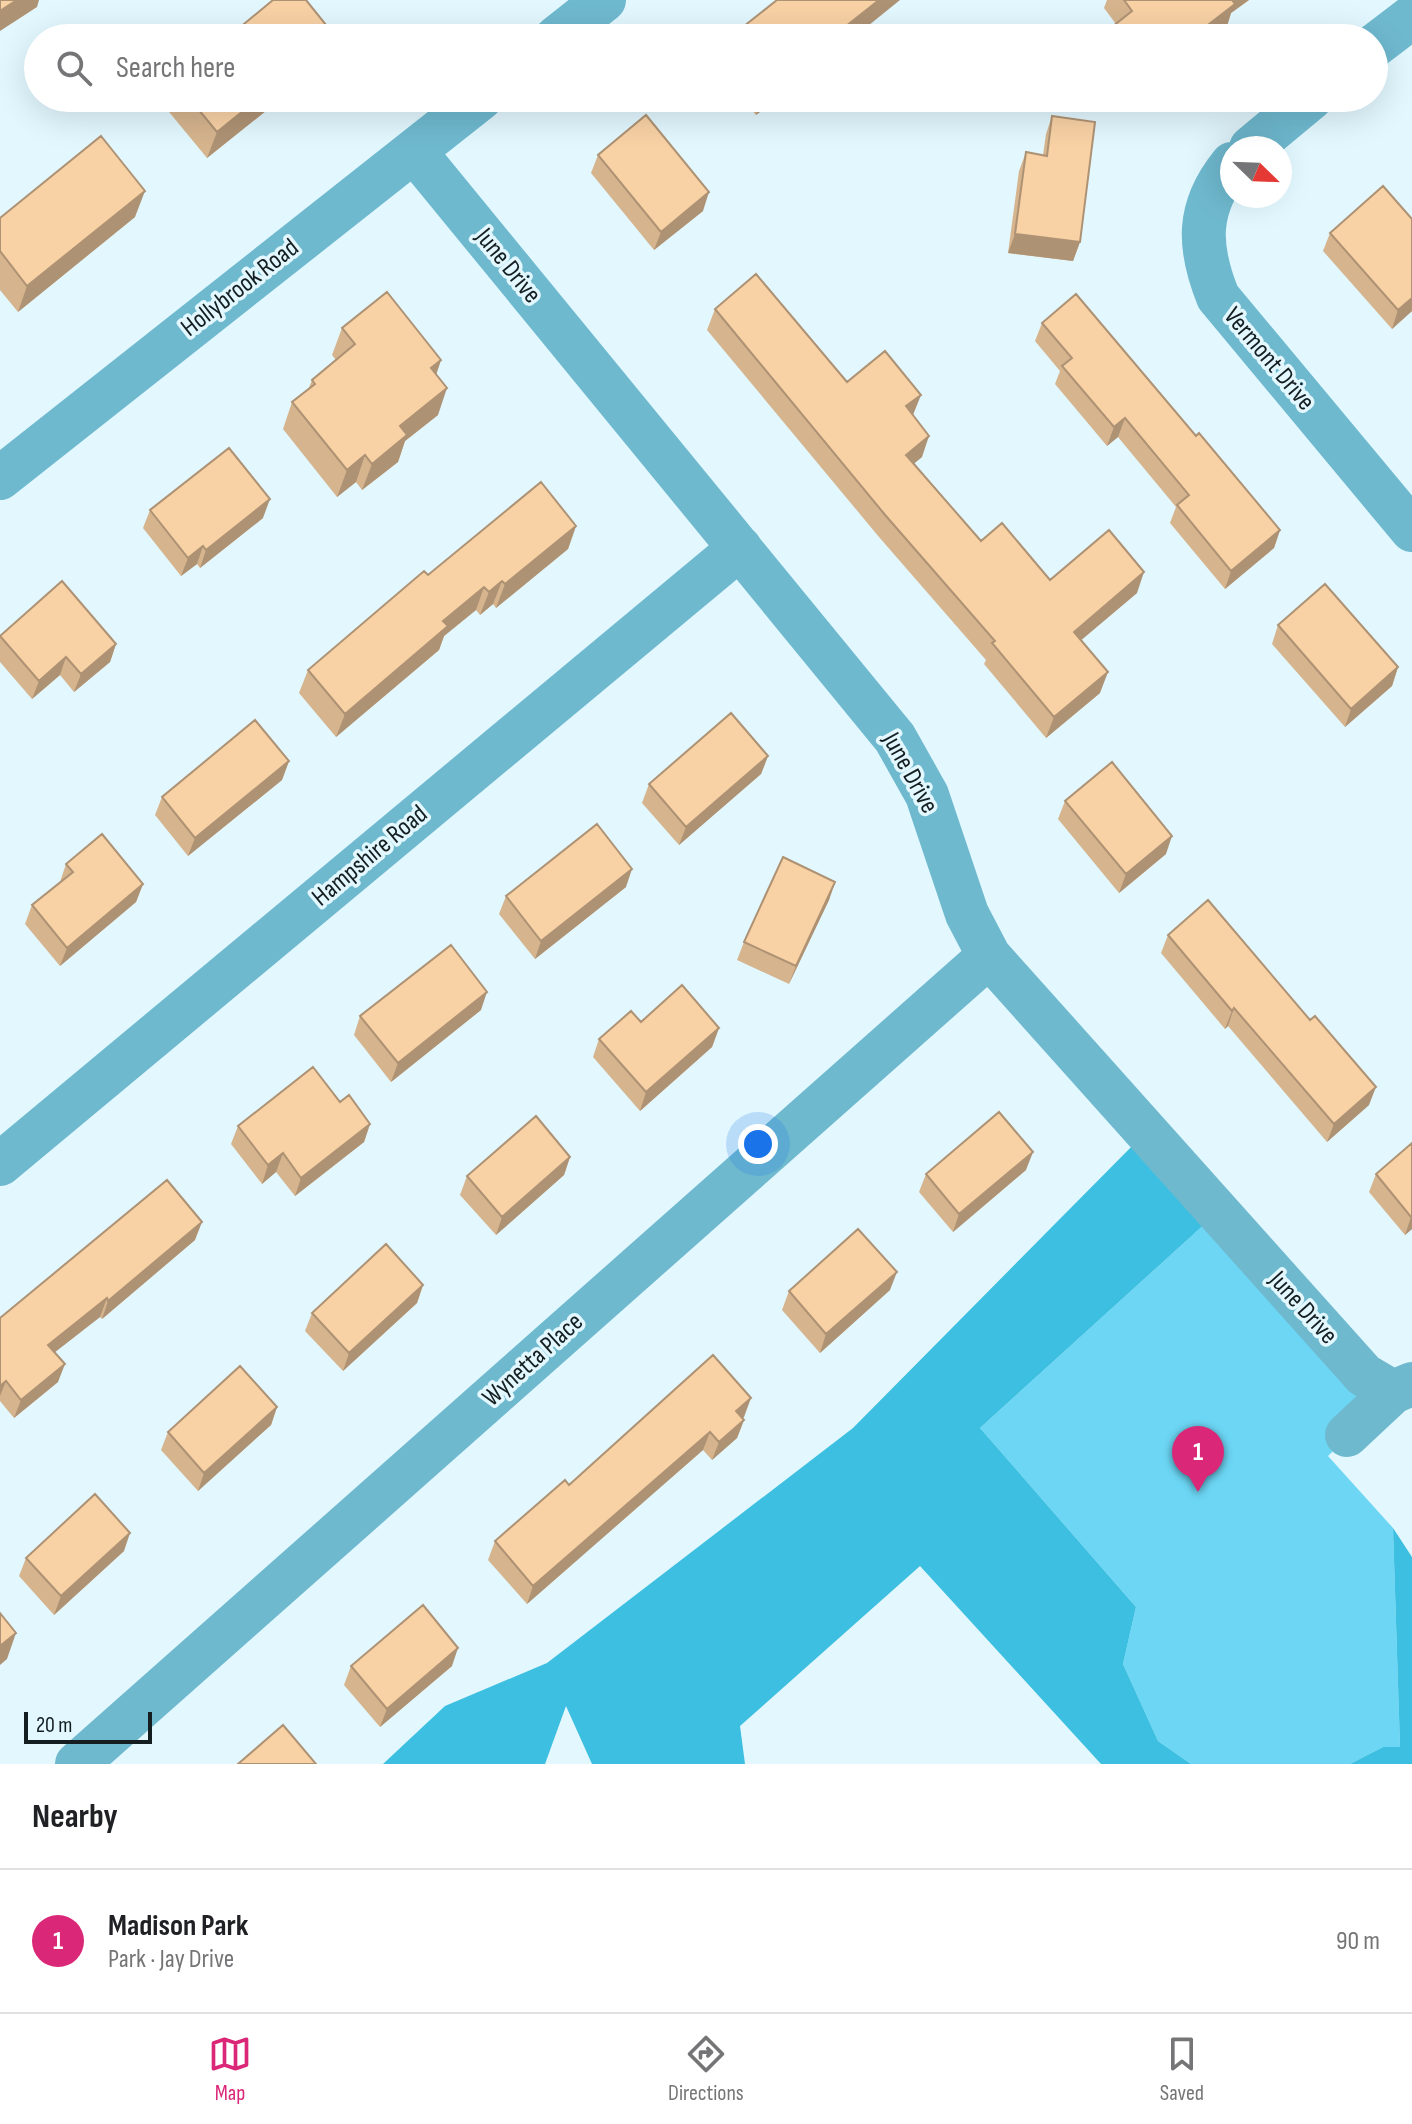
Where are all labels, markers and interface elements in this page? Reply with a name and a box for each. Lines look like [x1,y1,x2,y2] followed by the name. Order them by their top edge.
[24,24,1388,112] search box
[52,46,96,90] icon: search
[116,50,235,86] text: Search here
[1220,136,1292,208] north arrow
[468,222,548,310] street label: June Drive
[175,233,305,343] street label: Hollybrook Road
[1217,301,1321,417] street label: Vermont Drive
[875,726,945,819] street label: June Drive
[306,799,434,913] street label: Hampshire Road
[738,1124,778,1164] your location
[1262,1264,1344,1351] street label: June Drive
[476,1307,590,1413] street label: Wynetta Place
[1172,1426,1224,1492] pin: 1
[24,1708,152,1744] scale bar
[36,1712,73,1739] text: 20 m
[32,1796,118,1837] text: Nearby
[108,1908,248,1944] text: Madison Park
[53,1926,63,1957] text: 1
[1336,1926,1380,1957] text: 90 m
[108,1944,234,1975] text: Park · Jay Drive
[208,2032,252,2107] tab: Map
[668,2032,744,2107] tab: Directions
[1160,2032,1204,2107] tab: Saved

